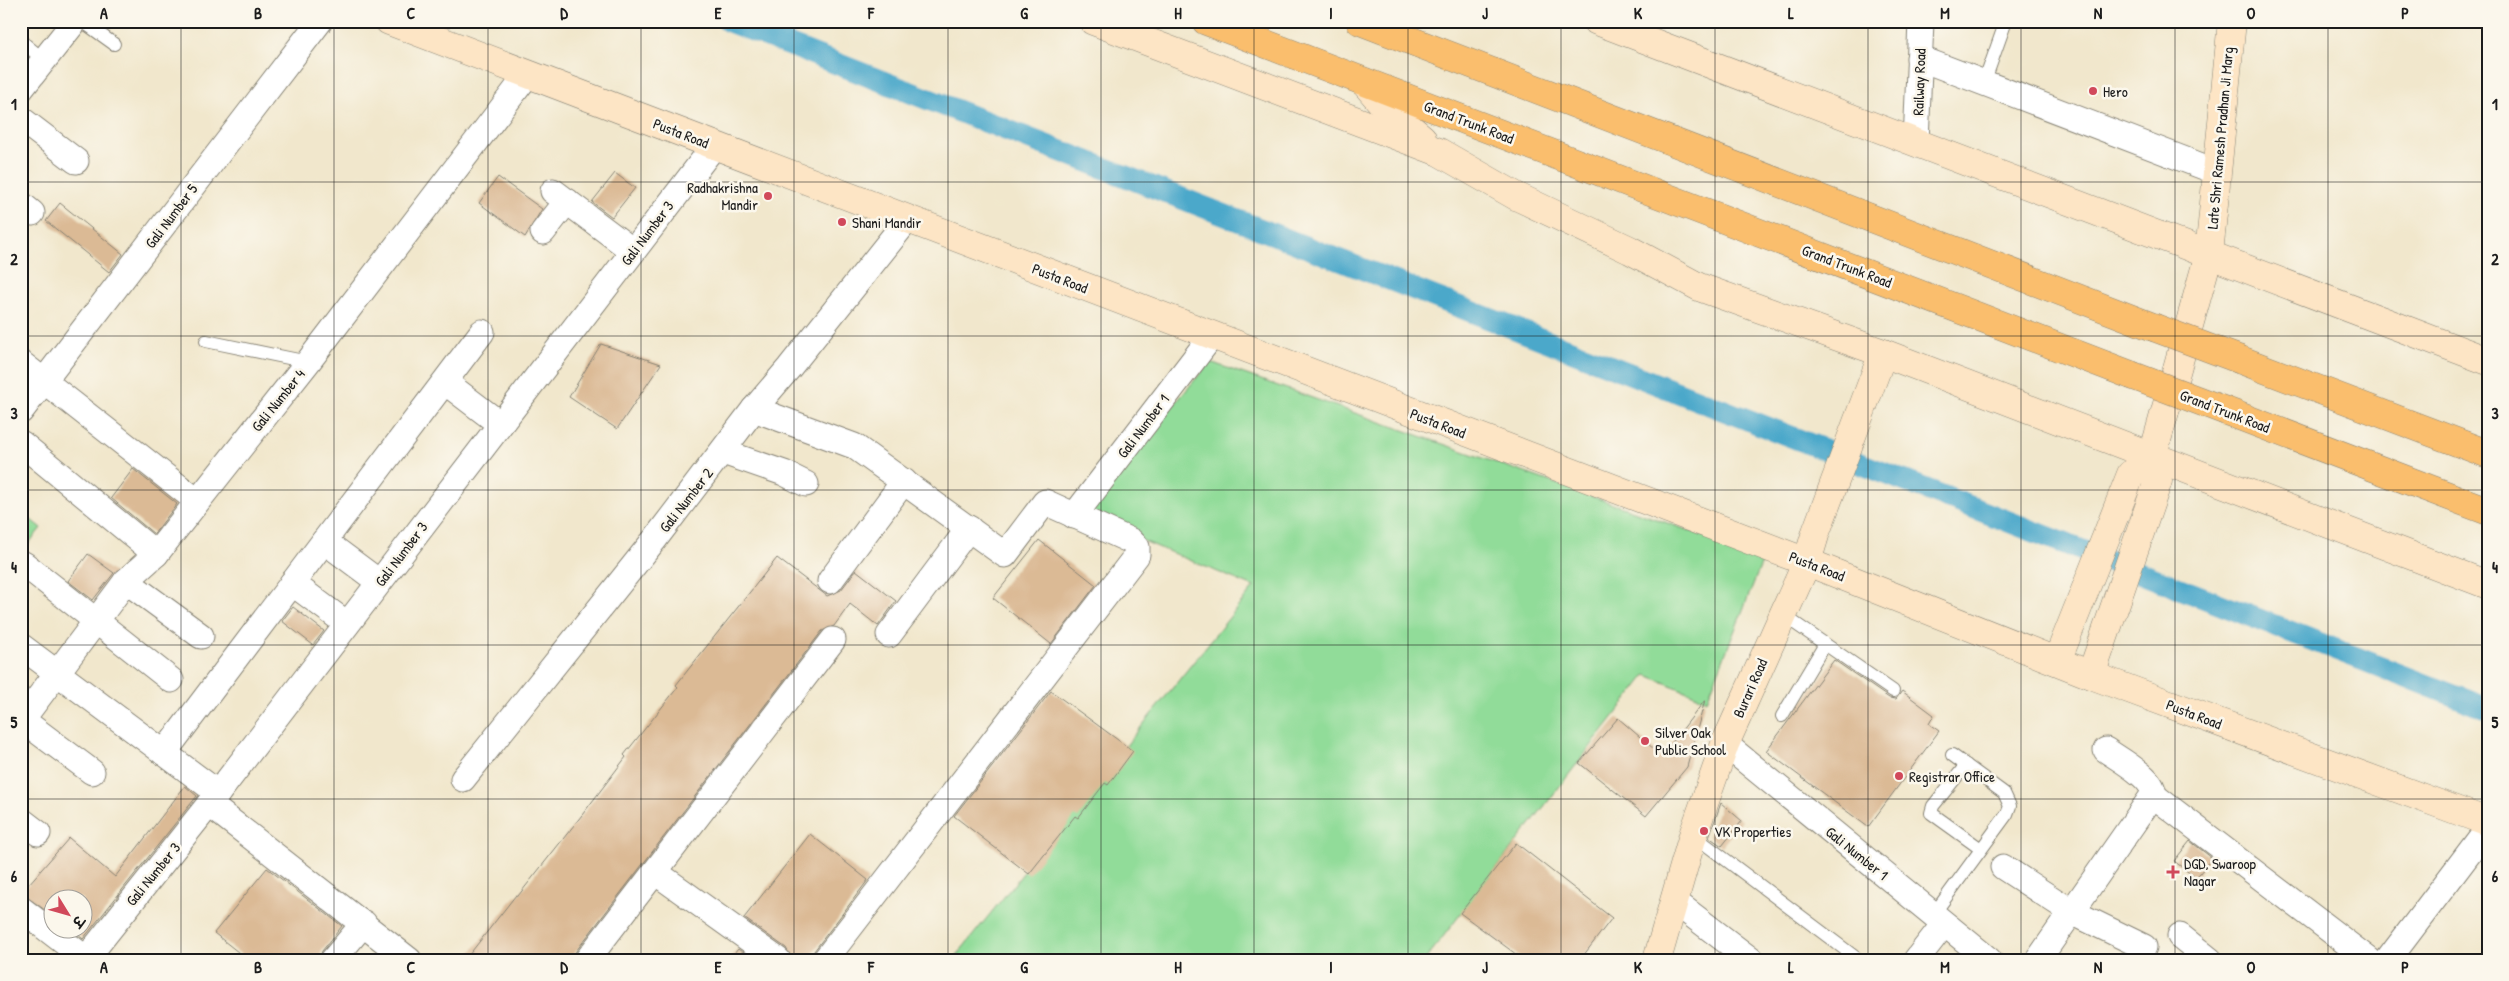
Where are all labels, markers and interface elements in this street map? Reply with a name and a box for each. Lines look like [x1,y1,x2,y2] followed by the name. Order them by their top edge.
[100,2,108,24] text: A
[254,2,262,24] text: B
[407,2,416,24] text: C
[560,2,568,24] text: D
[714,2,722,24] text: E
[867,2,875,24] text: F
[1020,2,1028,24] text: G
[1174,2,1182,24] text: H
[1329,2,1333,24] text: I
[1482,2,1488,24] text: J
[1634,2,1643,24] text: K
[1788,2,1794,24] text: L
[1940,2,1950,24] text: M
[2094,2,2103,24] text: N
[2247,2,2256,24] text: O
[2401,2,2409,24] text: P
[2202,46,2238,230] street label: Late Shri Ramesh Pradhan Ji Marg
[1907,48,1931,116] street label: Railway Road
[2103,81,2128,102] place label: Hero
[2087,85,2099,97] marker: Hero
[11,93,17,115] text: 1
[2492,93,2498,115] text: 1
[1421,95,1517,149] street label: Grand Trunk Road
[650,113,712,153] street label: Pusta Road
[687,177,758,215] place label: Radhakrishna Mandir
[140,179,203,253] street label: Gali Number 5
[762,190,774,202] marker: Radhakrishna Mandir
[616,196,678,270] street label: Gali Number 3
[852,212,921,233] place label: Shani Mandir
[836,216,848,228] marker: Shani Mandir
[1799,239,1895,293] street label: Grand Trunk Road
[10,248,18,270] text: 2
[2491,248,2499,270] text: 2
[1029,258,1091,298] street label: Pusta Road
[246,364,310,436] street label: Gali Number 4
[2177,384,2273,438] street label: Grand Trunk Road
[1112,390,1174,462] street label: Gali Number 1
[10,402,18,424] text: 3
[2491,402,2499,424] text: 3
[1407,403,1469,443] street label: Pusta Road
[654,463,718,537] street label: Gali Number 2
[370,517,432,591] street label: Gali Number 3
[1786,546,1848,586] street label: Pusta Road
[11,556,17,578] text: 4
[2492,556,2498,578] text: 4
[1728,655,1772,721] street label: Burari Road
[2163,694,2225,734] street label: Pusta Road
[11,711,18,733] text: 5
[2492,711,2499,733] text: 5
[1655,722,1726,760] place label: Silver Oak Public School
[1639,735,1651,747] marker: Silver Oak Public School
[1909,766,1995,787] place label: Registrar Office
[1893,770,1905,782] marker: Registrar Office
[1714,821,1791,842] place label: VK Properties
[1821,821,1893,885] street label: Gali Number 1
[1698,825,1710,837] marker: VK Properties
[121,838,185,910] street label: Gali Number 3
[2184,853,2257,891] place label: DGD, Swaroop Nagar
[11,865,18,887] text: 6
[2166,865,2180,879] marker: DGD, Swaroop Nagar
[2492,865,2499,887] text: 6
[42,888,92,938] north arrow
[67,911,90,933] text: उ
[100,956,108,978] text: A
[254,956,262,978] text: B
[407,956,416,978] text: C
[560,956,568,978] text: D
[714,956,722,978] text: E
[867,956,875,978] text: F
[1020,956,1028,978] text: G
[1174,956,1182,978] text: H
[1329,956,1333,978] text: I
[1482,956,1488,978] text: J
[1634,956,1643,978] text: K
[1788,956,1794,978] text: L
[1940,956,1950,978] text: M
[2094,956,2103,978] text: N
[2247,956,2256,978] text: O
[2401,956,2409,978] text: P

